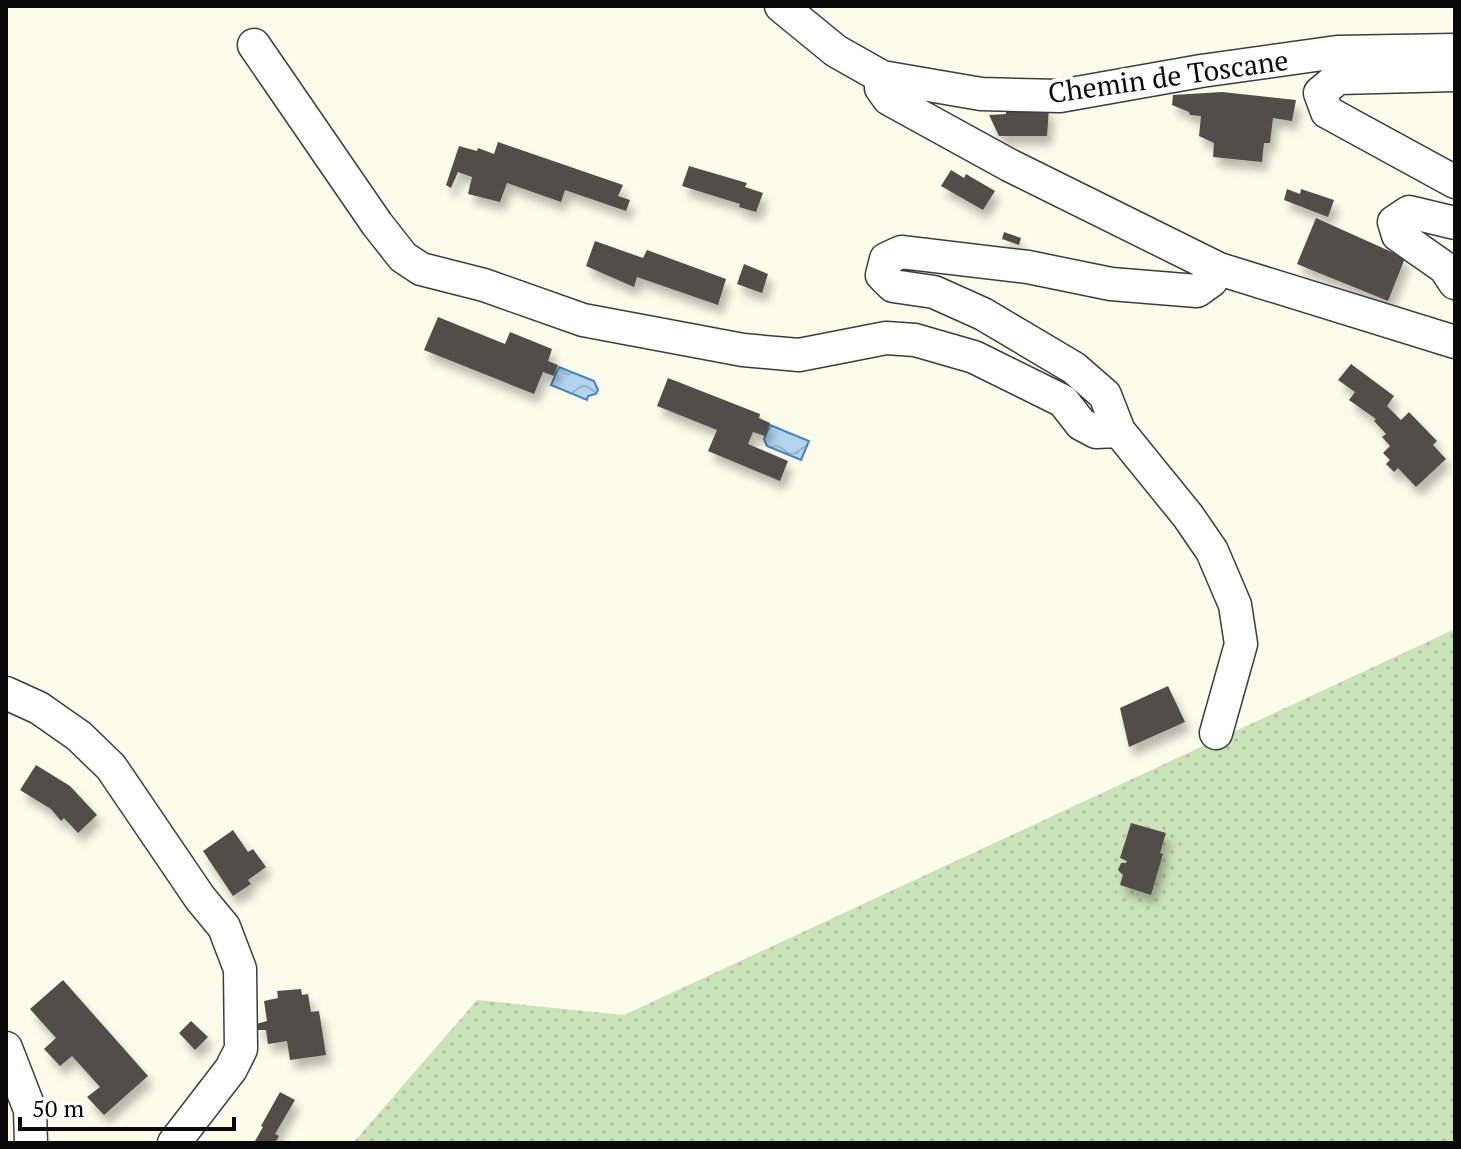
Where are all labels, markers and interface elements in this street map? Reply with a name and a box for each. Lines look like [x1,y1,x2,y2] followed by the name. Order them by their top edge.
[1046,41,1290,111] street label: Chemin de Toscane
[20,1081,234,1131] scale bar
[32,1092,84,1124] text: 50 m

